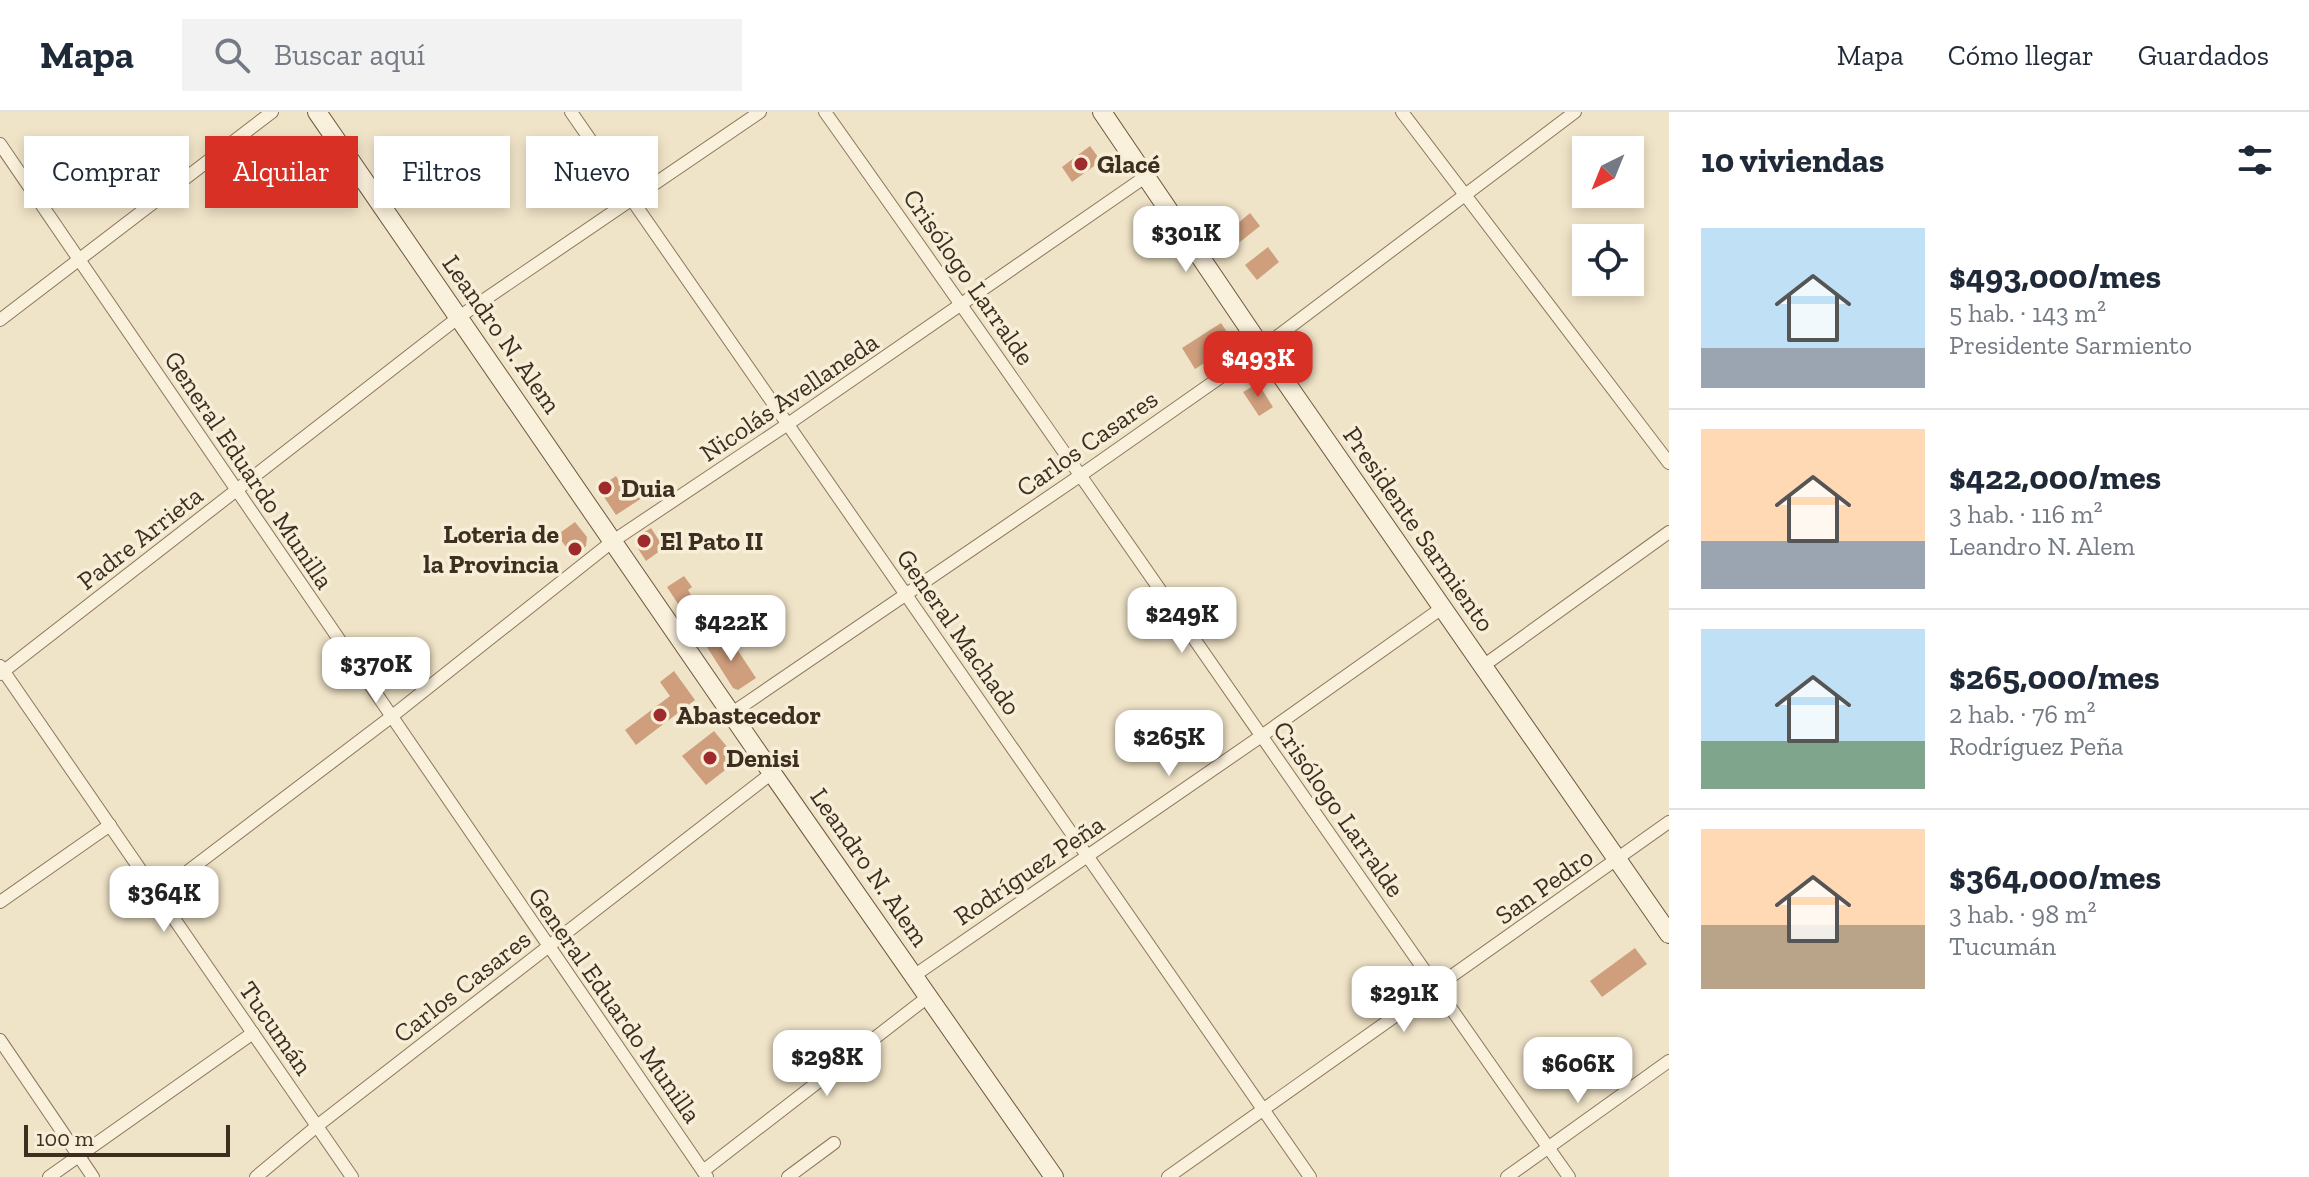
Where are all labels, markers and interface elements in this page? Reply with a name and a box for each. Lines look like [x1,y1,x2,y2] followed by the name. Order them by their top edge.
[182,19,742,91] search box
[40,32,134,78] text: Mapa
[210,33,254,77] icon: search
[274,37,425,73] text: Buscar aquí
[1837,39,1904,72] text: Mapa
[1948,39,2094,72] text: Cómo llegar
[2138,39,2269,72] text: Guardados
[24,136,189,208] chip: Comprar
[205,136,358,208] chip: Alquilar
[374,136,510,208] chip: Filtros
[526,136,658,208] chip: Nuevo
[1572,136,1644,208] north arrow
[1572,136,1644,296] map controls
[2233,138,2277,182] icon: filters
[1701,140,1884,181] text: 10 viviendas
[1097,148,1161,180] place label: Glacé
[1072,155,1090,173] marker: Glacé
[896,183,1042,371] street label: Crisólogo Larralde
[1130,206,1242,274] pin: $301K
[1151,216,1221,248] text: $301K
[1572,224,1644,296] button: locate
[436,249,569,420] street label: Leandro N. Alem
[1949,256,2161,297] text: $493,000/mes
[1765,260,1861,356] icon: home
[1949,297,2106,329] text: 5 hab. · 143 m²
[694,325,885,469] street label: Nicolás Avellaneda
[1949,329,2192,361] text: Presidente Sarmiento
[1202,331,1314,399] pin: $493K
[1222,341,1294,373] text: $493K
[157,345,341,596] street label: General Eduardo Munilla
[1010,382,1164,504] street label: Carlos Casares
[1336,420,1502,638] street label: Presidente Sarmiento
[1949,457,2161,498] text: $422,000/mes
[1765,461,1861,557] icon: home
[621,472,675,504] place label: Duia
[71,479,209,597] street label: Padre Arrieta
[596,479,614,497] marker: Duia
[1949,498,2103,530] text: 3 hab. · 116 m²
[423,518,559,580] place label: Loteria de la Provincia
[660,525,763,557] place label: El Pato II
[1949,530,2135,562] text: Leandro N. Alem
[635,532,653,550] marker: El Pato II
[566,540,584,558] marker: Loteria de la Provincia
[890,543,1028,721] street label: General Machado
[1126,587,1238,655] pin: $249K
[675,595,787,663] pin: $422K
[1146,597,1218,629] text: $249K
[694,605,768,637] text: $422K
[320,637,432,705] pin: $370K
[340,647,412,679] text: $370K
[1949,657,2160,698] text: $265,000/mes
[1765,661,1861,757] icon: home
[1949,698,2095,730] text: 2 hab. · 76 m²
[676,699,821,731] place label: Abastecedor
[651,706,669,724] marker: Abastecedor
[1113,710,1225,778] pin: $265K
[1266,715,1412,903] street label: Crisólogo Larralde
[1133,720,1205,752] text: $265K
[1949,730,2124,762] text: Rodríguez Peña
[726,742,800,774] place label: Denisi
[701,749,719,767] marker: Denisi
[804,782,937,953] street label: Leandro N. Alem
[948,808,1111,932] street label: Rodríguez Peña
[1489,841,1599,931] street label: San Pedro
[1949,857,2161,898] text: $364,000/mes
[1765,861,1861,957] icon: home
[108,866,220,934] pin: $364K
[128,876,200,908] text: $364K
[522,881,709,1129] street label: General Eduardo Munilla
[1949,898,2097,930] text: 3 hab. · 98 m²
[387,922,537,1050] street label: Carlos Casares
[1949,930,2056,962] text: Tucumán
[1348,966,1460,1034] pin: $291K
[232,975,320,1081] street label: Tucumán
[1370,976,1438,1008] text: $291K
[771,1030,883,1098] pin: $298K
[1522,1037,1634,1105] pin: $606K
[791,1040,863,1072] text: $298K
[1541,1047,1615,1079] text: $606K
[24,1121,230,1157] scale bar
[36,1125,94,1152] text: 100 m

